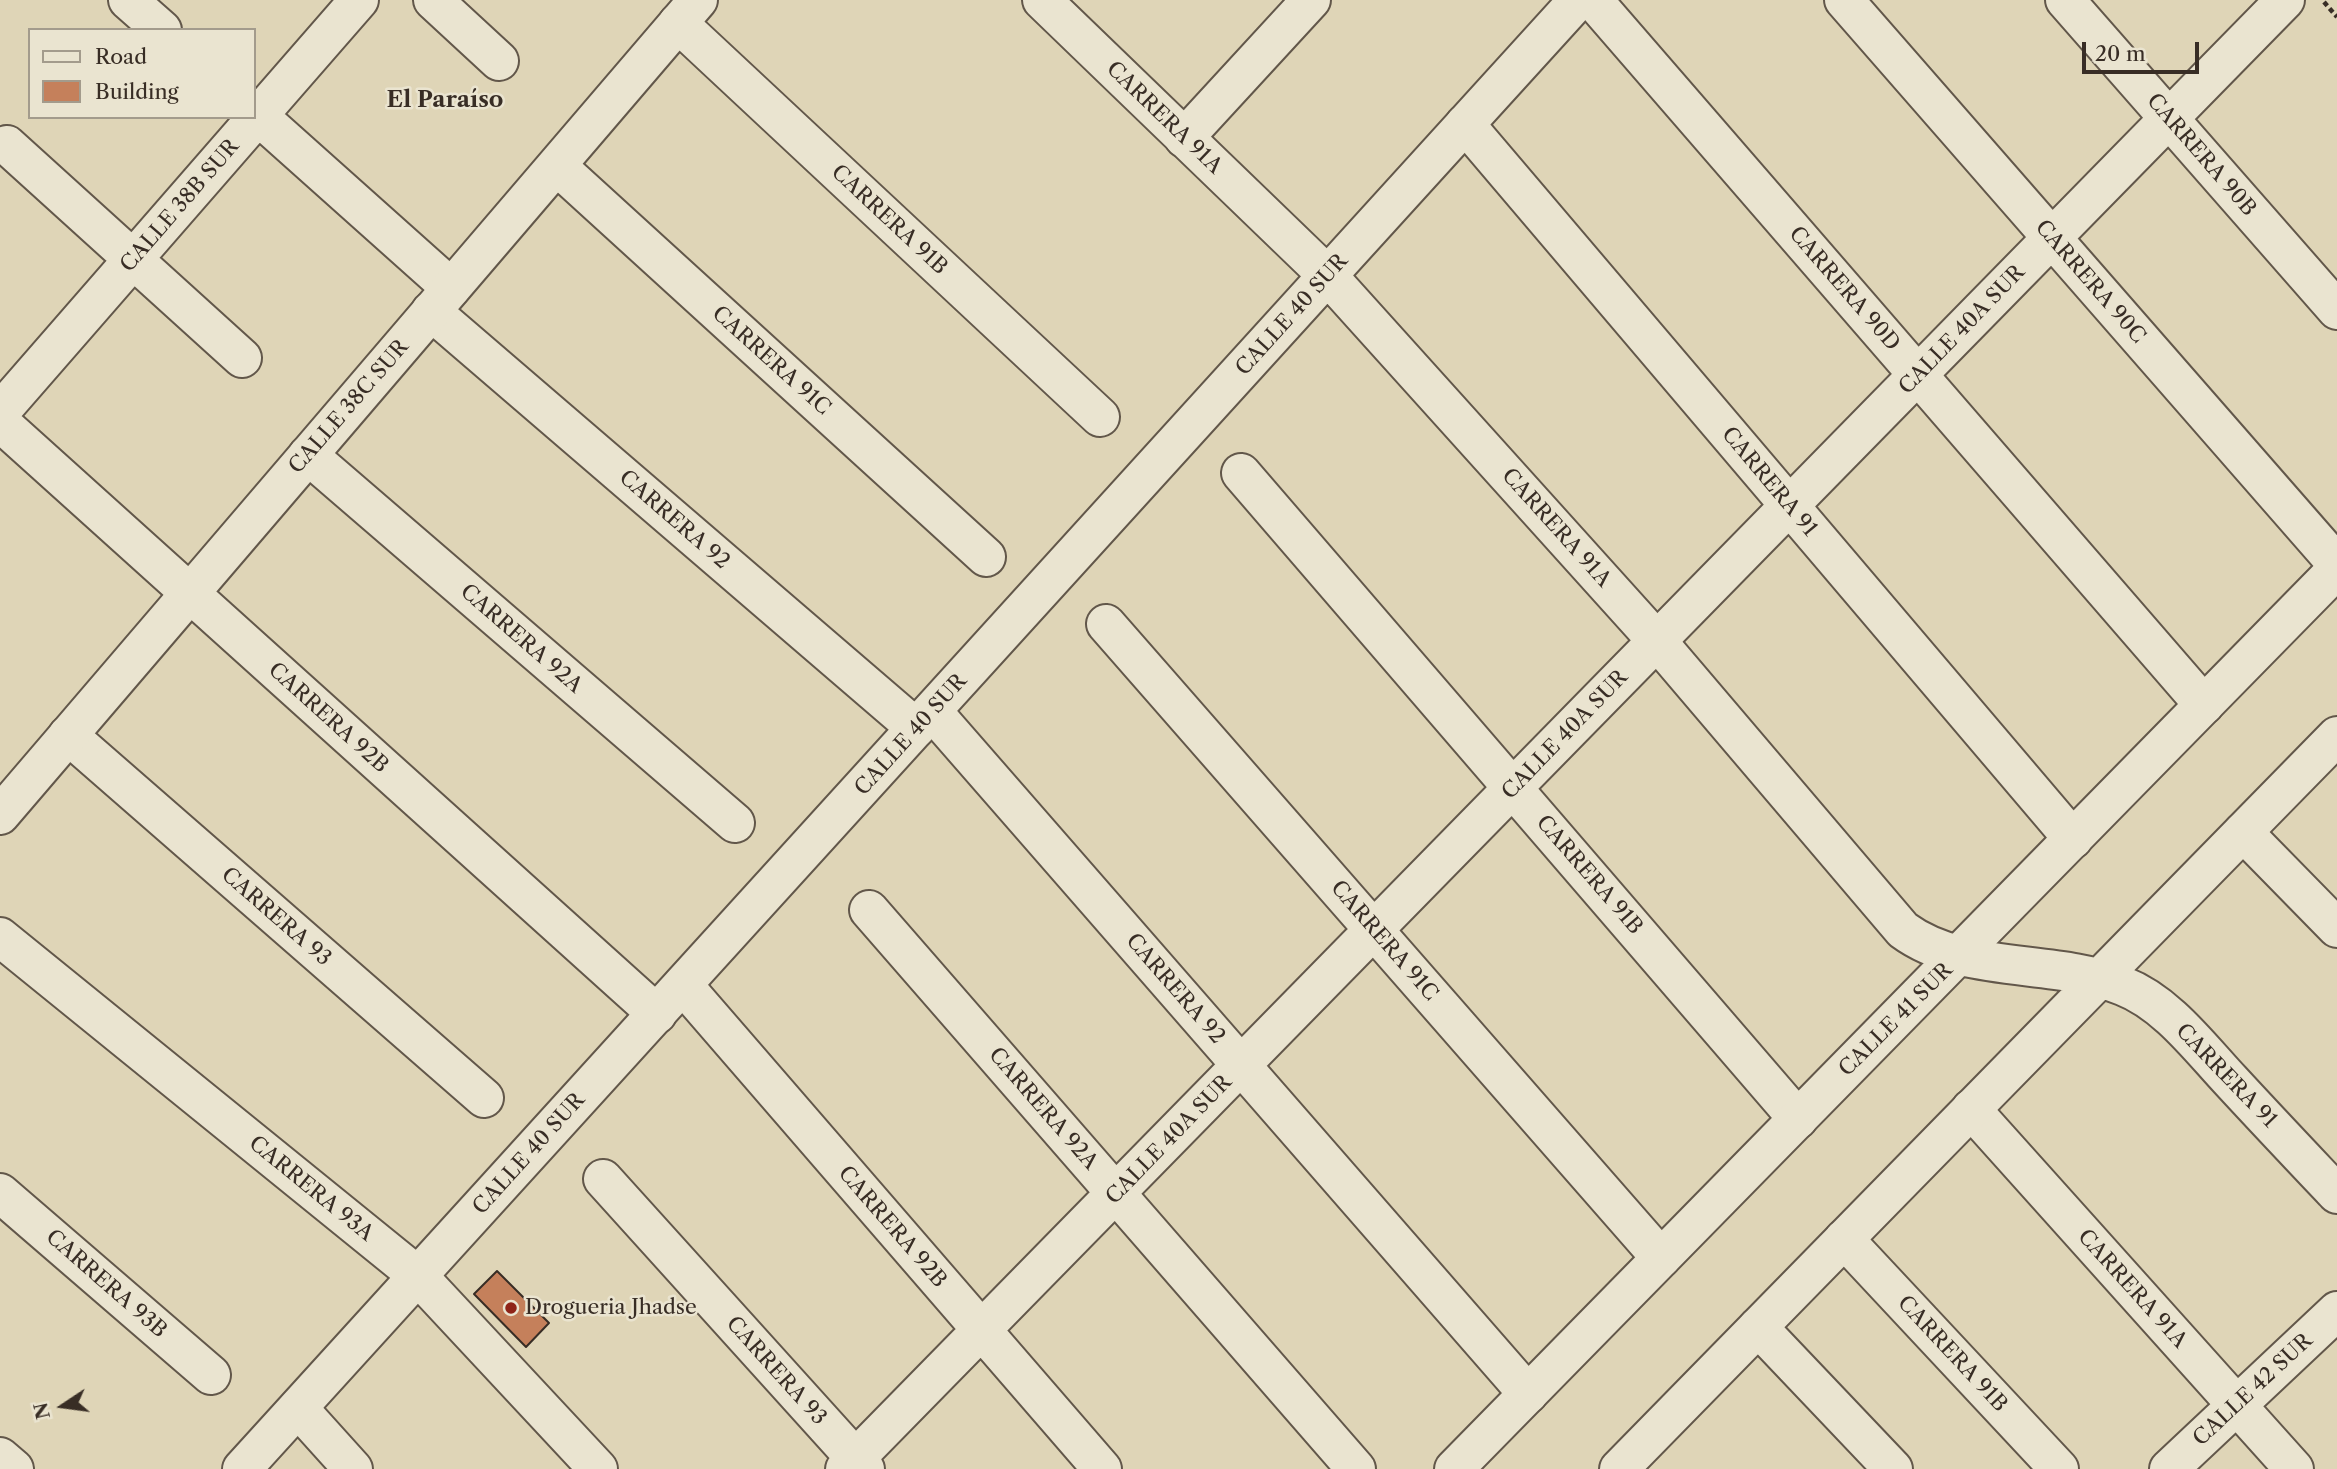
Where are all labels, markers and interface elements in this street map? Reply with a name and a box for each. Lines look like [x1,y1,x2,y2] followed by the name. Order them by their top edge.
[28,28,256,119] legend
[2085,28,2202,72] scale bar
[2095,41,2146,66] text: 20 m
[95,44,147,69] text: Road
[1101,56,1227,180] street label: CARRERA 91A
[95,79,179,104] text: Building
[387,86,503,114] district label: El Paraíso
[2141,89,2261,221] street label: CARRERA 90B
[115,134,245,278] street label: CALLE 38B SUR
[826,160,952,280] street label: CARRERA 91B
[2030,215,2150,349] street label: CARRERA 90C
[1783,222,1905,356] street label: CARRERA 90D
[1231,249,1353,381] street label: CALLE 40 SUR
[1894,260,2030,400] street label: CALLE 40A SUR
[707,301,835,421] street label: CARRERA 91C
[284,335,414,479] street label: CALLE 38C SUR
[1716,422,1822,542] street label: CARRERA 91
[1496,463,1616,593] street label: CARRERA 91A
[614,465,734,575] street label: CARRERA 92
[455,579,587,699] street label: CARRERA 92A
[263,658,393,778] street label: CARRERA 92B
[1497,665,1633,805] street label: CALLE 40A SUR
[850,669,972,801] street label: CALLE 40 SUR
[1531,810,1647,940] street label: CARRERA 91B
[216,862,336,972] street label: CARRERA 93
[1325,876,1443,1006] street label: CARRERA 91C
[1120,929,1230,1049] street label: CARRERA 92
[1834,958,1958,1082] street label: CALLE 41 SUR
[2170,1019,2282,1133] street label: CARRERA 91
[983,1043,1103,1175] street label: CARRERA 92A
[1101,1070,1237,1210] street label: CALLE 40A SUR
[468,1088,590,1220] street label: CALLE 40 SUR
[244,1131,378,1247] street label: CARRERA 93A
[832,1161,952,1293] street label: CARRERA 92B
[2072,1224,2192,1354] street label: CARRERA 91A
[40,1225,172,1343] street label: CARRERA 93B
[1892,1291,2012,1417] street label: CARRERA 91B
[525,1295,697,1321] place label: Drogueria Jhadse
[503,1300,519,1316] marker: Drogueria Jhadse
[721,1312,831,1430] street label: CARRERA 93
[2188,1329,2318,1451] street label: CALLE 42 SUR
[28,1371,98,1441] north arrow
[29,1400,55,1421] text: N

